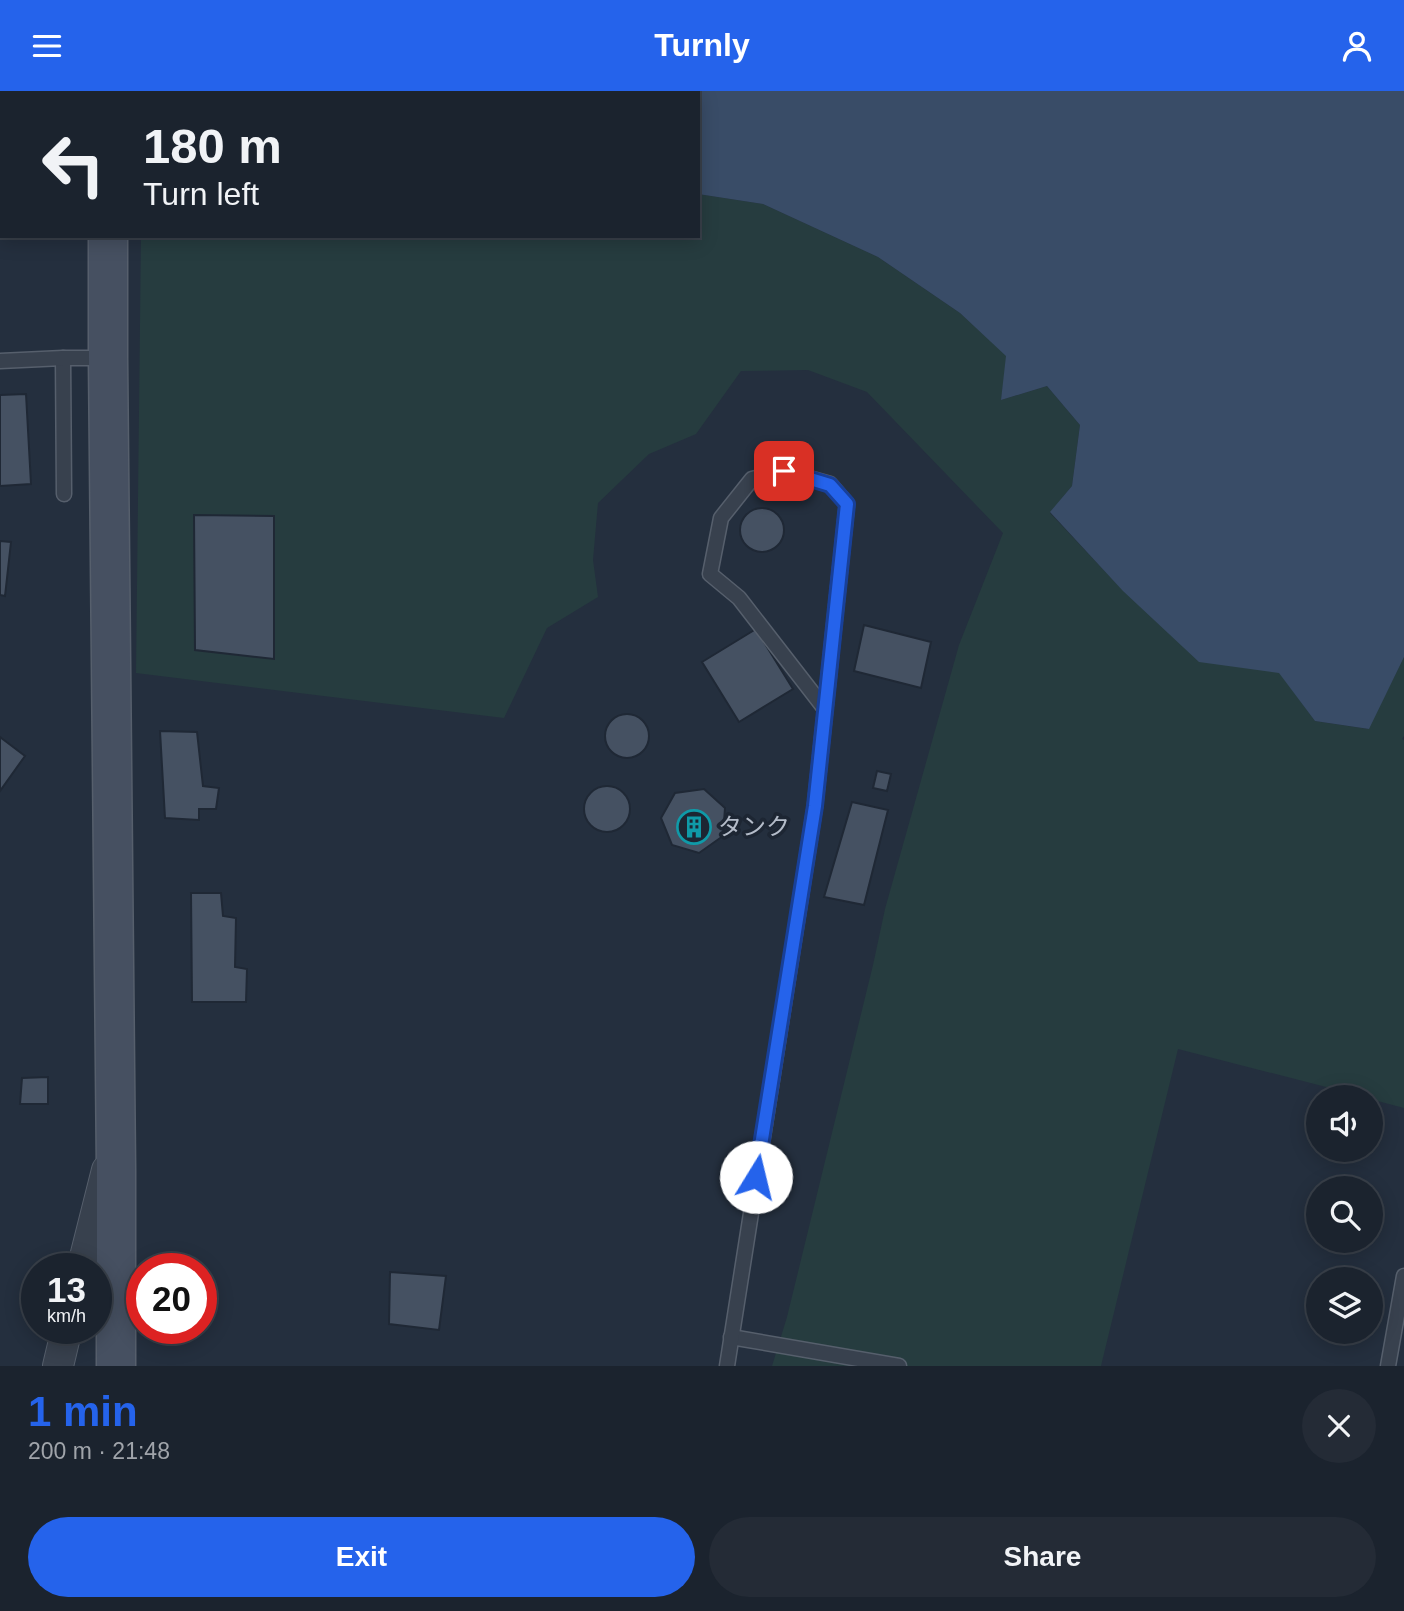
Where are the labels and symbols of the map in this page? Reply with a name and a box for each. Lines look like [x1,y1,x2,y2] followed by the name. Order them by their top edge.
[754,441,814,501] pin
[675,808,713,846] building icon: タンク
[718,813,790,840] place label: タンク
[719,1140,793,1214] position arrow
[126,1253,217,1344] speed limit sign: 20

